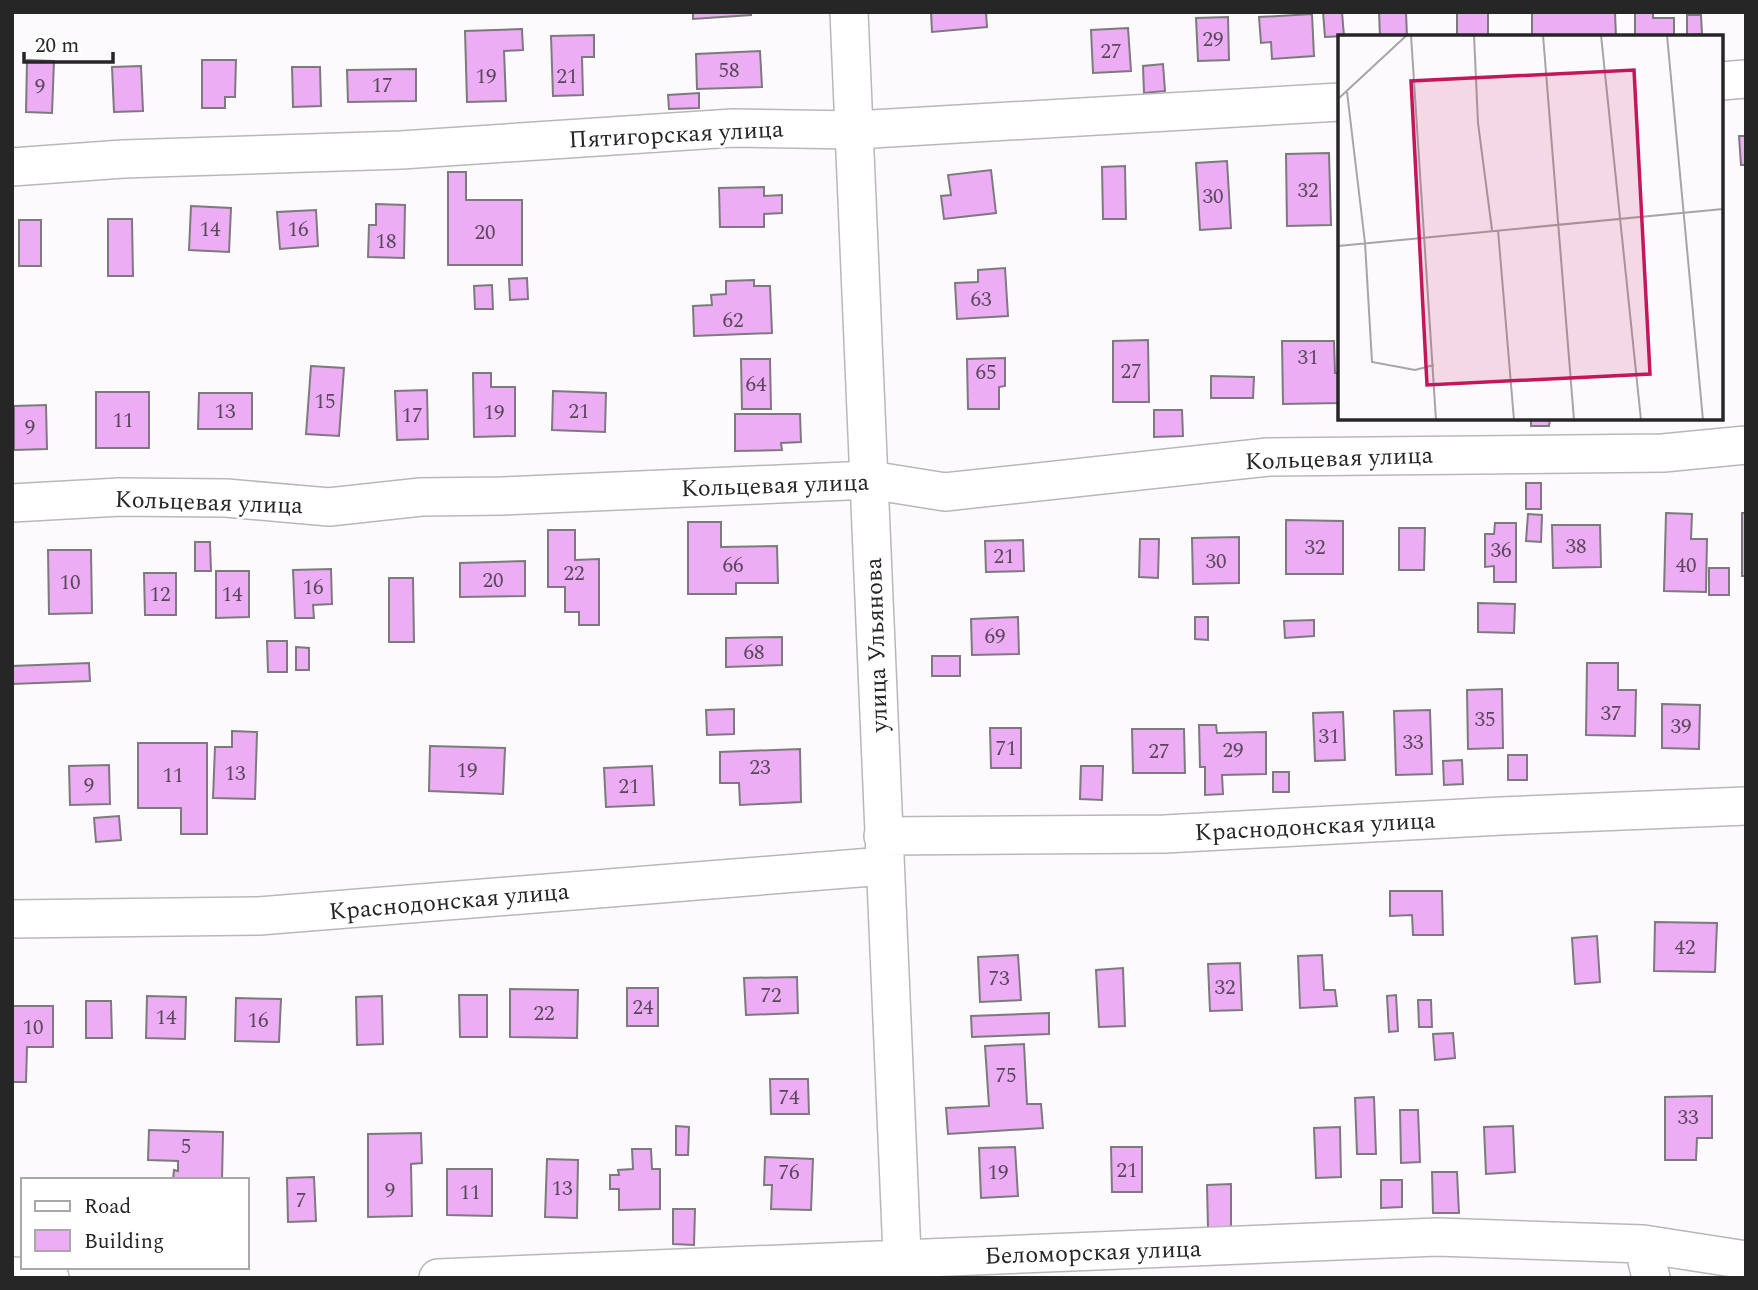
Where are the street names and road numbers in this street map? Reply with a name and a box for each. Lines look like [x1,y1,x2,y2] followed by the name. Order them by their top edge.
[568,111,785,159] street label: Пятигорская улица
[1244,438,1434,480] street label: Кольцевая улица
[680,465,870,507] street label: Кольцевая улица
[114,482,304,524] street label: Кольцевая улица
[856,557,898,734] street label: улица Ульянова
[1194,803,1437,851] street label: Краснодонская улица
[327,874,571,930] street label: Краснодонская улица
[984,1231,1202,1275] street label: Беломорская улица

